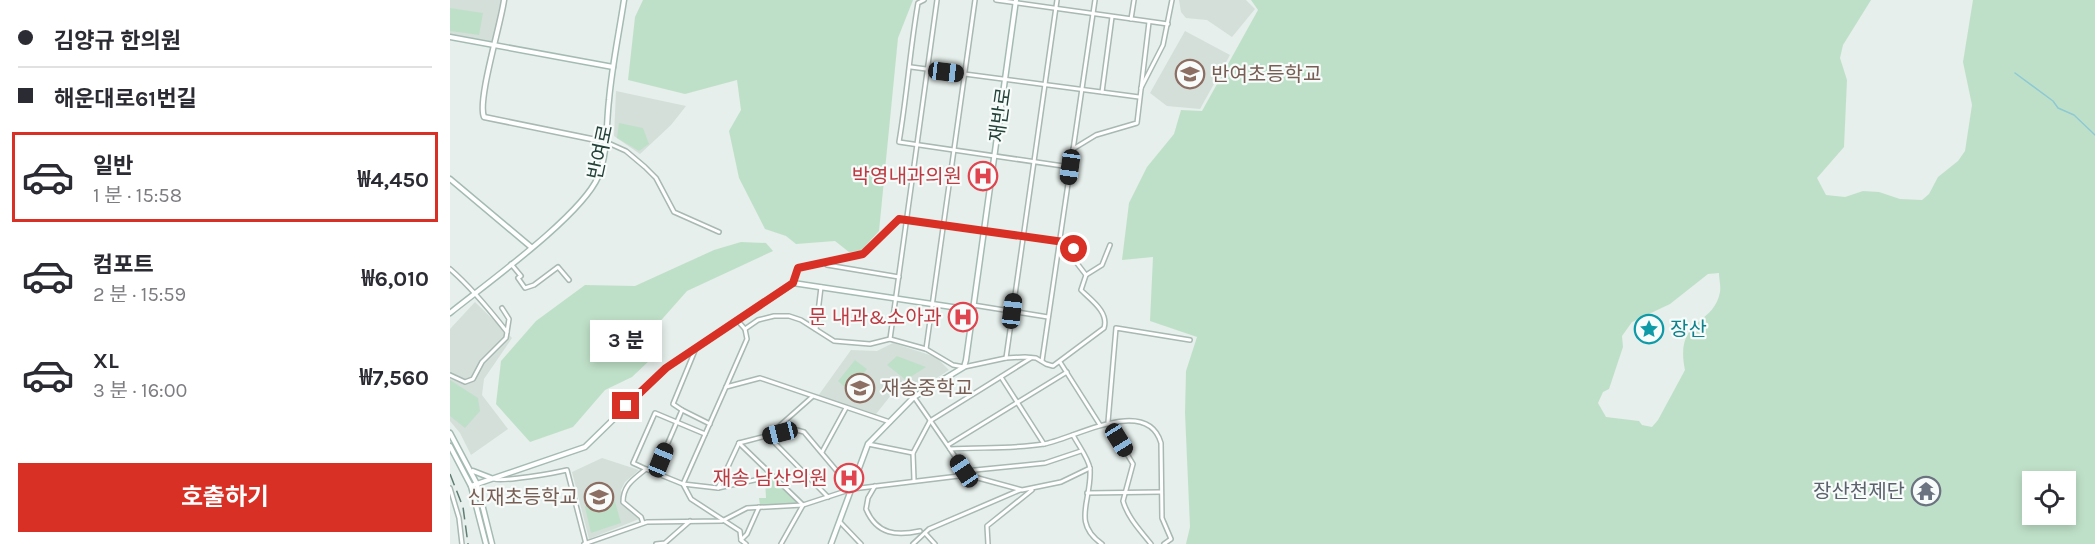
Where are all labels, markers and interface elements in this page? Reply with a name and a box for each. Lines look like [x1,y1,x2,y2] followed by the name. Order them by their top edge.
[54,28,181,54] text: 김양규 한의원
[1174,58,1206,90] school or university icon: 반여초등학교
[927,61,965,83] car
[1211,63,1321,86] place label: 반여초등학교
[54,86,197,112] text: 해운대로61번길
[985,86,1016,144] street label: 재반로
[584,123,617,181] street label: 반여로
[1059,148,1081,186] car
[21,150,75,204] icon: car
[93,153,133,179] text: 일반
[967,160,999,192] hospital icon: 박영내과의원
[852,165,962,188] place label: 박영내과의원
[358,167,429,193] text: ₩4,450
[93,184,182,207] text: 1 분 · 15:58
[1060,235,1087,262] route start
[21,249,75,303] icon: car
[93,252,154,278] text: 컴포트
[361,266,429,292] text: ₩6,010
[93,283,186,306] text: 2 분 · 15:59
[1001,292,1023,330] car
[947,301,979,333] hospital icon: 문 내과&소아과
[809,306,942,329] place label: 문 내과&소아과
[1633,313,1665,345] place icon: 장산
[1670,318,1707,341] place label: 장산
[590,319,662,361] callout: 3 분
[608,329,644,352] text: 3 분
[21,348,75,402] icon: car
[93,348,119,374] text: XL
[359,365,429,391] text: ₩7,560
[844,372,876,404] school or university icon: 재송중학교
[881,377,973,400] place label: 재송중학교
[93,379,187,402] text: 3 분 · 16:00
[612,392,639,419] route end
[760,420,800,446] car
[1102,420,1136,460] car
[646,440,676,480] car
[946,451,982,491] car
[833,462,865,494] hospital icon: 재송 남산의원
[18,463,432,532] button: 호출하기
[713,467,828,490] place label: 재송 남산의원
[2022,471,2076,525] map controls
[2022,471,2076,525] button: locate
[1910,475,1942,507] temple icon: 장산천제단
[1813,480,1905,503] place label: 장산천제단
[583,481,615,513] school or university icon: 신재초등학교
[468,486,578,509] place label: 신재초등학교

